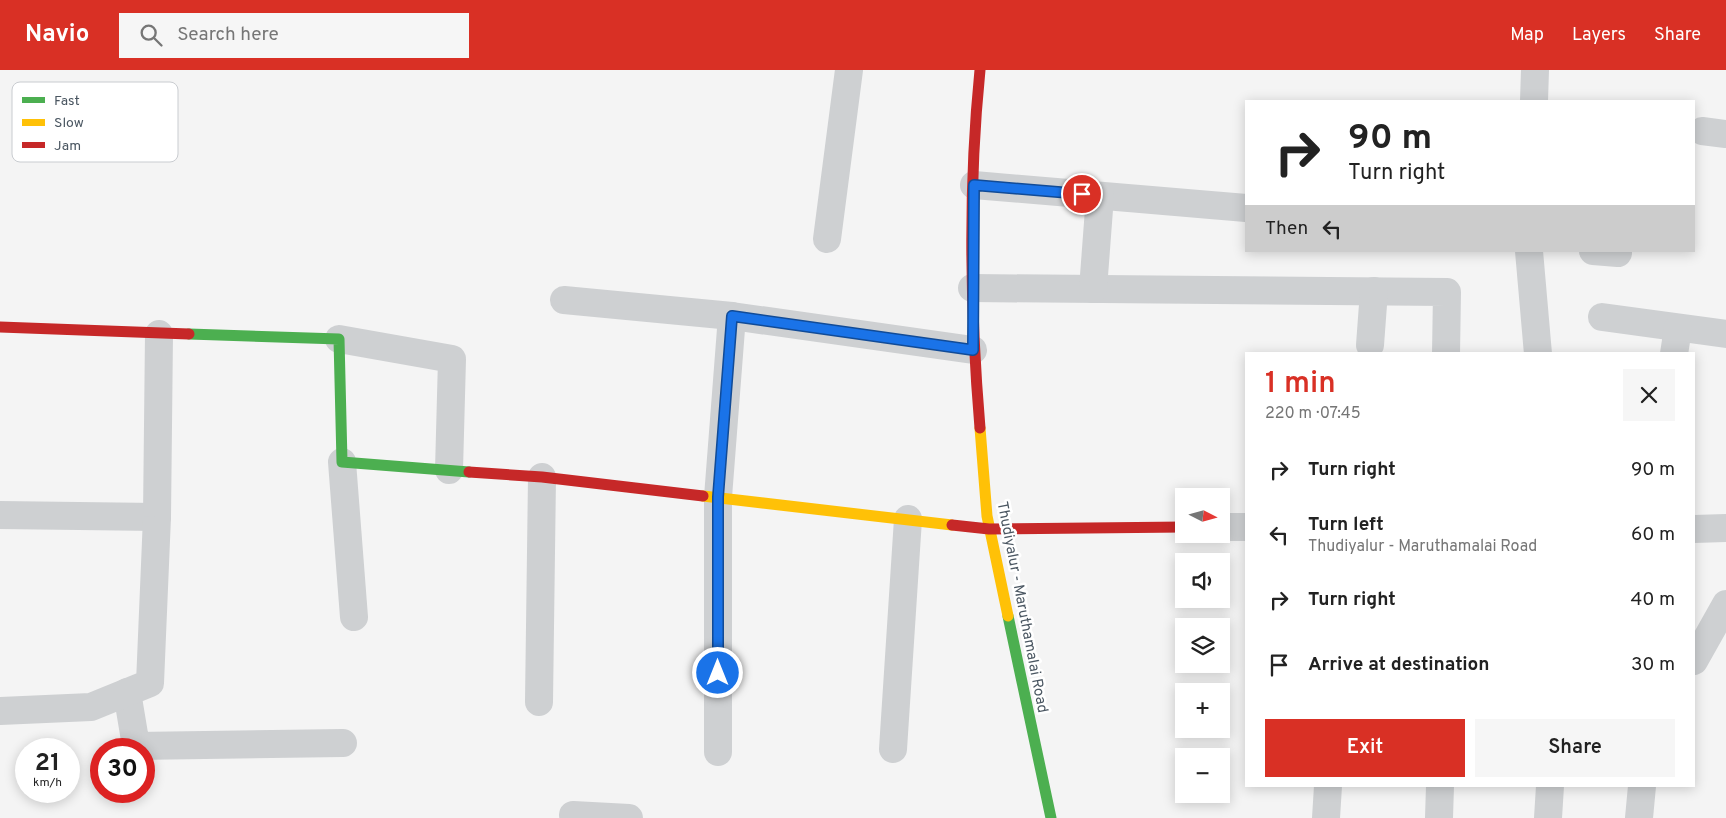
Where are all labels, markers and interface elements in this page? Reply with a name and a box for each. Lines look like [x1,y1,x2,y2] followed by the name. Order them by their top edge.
[119,13,469,58] search box
[25,20,89,50] text: Navio
[137,21,165,49] icon: search
[177,23,279,47] text: Search here
[1510,24,1544,47] text: Map
[1572,24,1626,47] text: Layers
[1654,24,1701,47] text: Share
[12,82,178,162] legend
[54,93,80,110] text: Fast
[54,115,84,132] text: Slow
[1348,117,1432,161] text: 90 m
[1265,120,1330,185] icon: right
[54,138,81,155] text: Jam
[1348,160,1445,187] text: Turn right
[1061,173,1103,215] pin
[1068,180,1096,208] icon: arrive
[1318,215,1346,243] icon: left
[1265,217,1308,241] text: Then
[1265,366,1336,403] text: 1 min
[1623,369,1675,421] button: close
[1265,404,1361,424] text: 220 m · 07:45
[1265,456,1293,484] icon: right
[1308,458,1396,482] text: Turn right
[1631,458,1675,482] text: 90 m
[1175,488,1230,542] north arrow
[1175,488,1230,803] map controls
[992,500,1051,715] street label: Thudiyalur - Maruthamalai Road
[1308,513,1384,537] text: Turn left
[1265,521,1293,549] icon: left
[1631,523,1675,547] text: 60 m
[1308,537,1537,557] text: Thudiyalur - Maruthamalai Road
[1175,553,1230,608] button: sound
[1265,586,1293,614] icon: right
[1308,588,1396,612] text: Turn right
[1630,588,1675,612] text: 40 m
[1175,618,1230,673] button: layers
[691,646,743,698] position arrow
[1265,651,1293,679] icon: arrive
[1308,653,1489,677] text: Arrive at destination
[1631,653,1675,677] text: 30 m
[1175,683,1230,738] button: +
[1265,719,1465,777] button: Exit
[1475,719,1675,777] button: Share
[90,738,155,803] speed limit sign: 30
[35,748,60,780] text: 21
[1175,748,1230,803] button: −
[33,775,62,791] text: km/h

